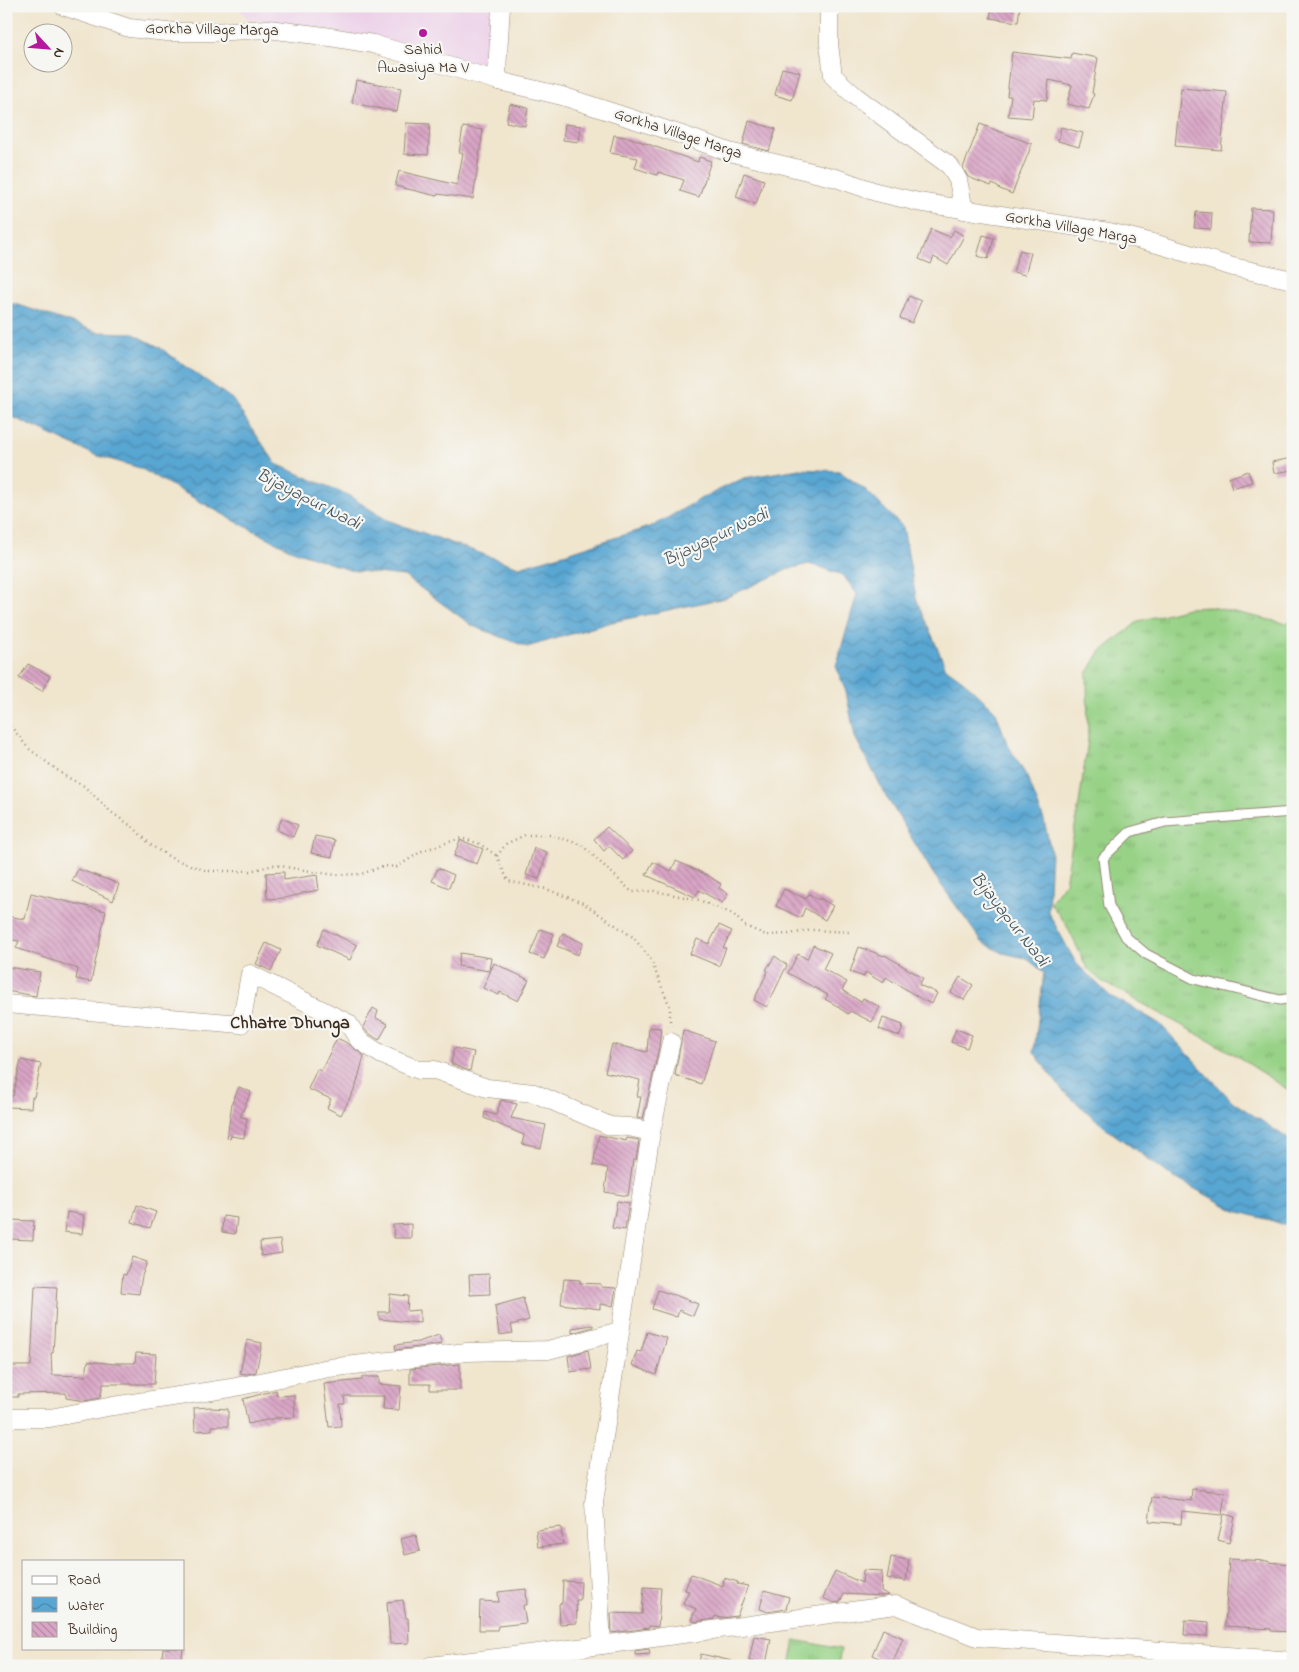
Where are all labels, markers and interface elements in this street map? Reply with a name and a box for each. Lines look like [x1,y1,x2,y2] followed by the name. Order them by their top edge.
[145,17,279,43] street label: Gorkha Village Marga
[22,22,72,72] north arrow
[417,27,429,39] marker: Sahid Awasiya Ma V
[377,38,469,80] place label: Sahid Awasiya Ma V
[47,44,70,62] text: N
[611,102,745,166] street label: Gorkha Village Marga
[1003,205,1139,251] street label: Gorkha Village Marga
[251,463,366,538] water label: Bijayapur Nadi
[659,501,775,574] water label: Bijayapur Nadi
[964,867,1055,974] water label: Bijayapur Nadi
[230,1011,350,1038] district label: Chhatre Dhunga
[22,1560,185,1650] legend
[68,1569,101,1591] text: Road
[68,1595,104,1617] text: Water
[67,1619,117,1642] text: Building

